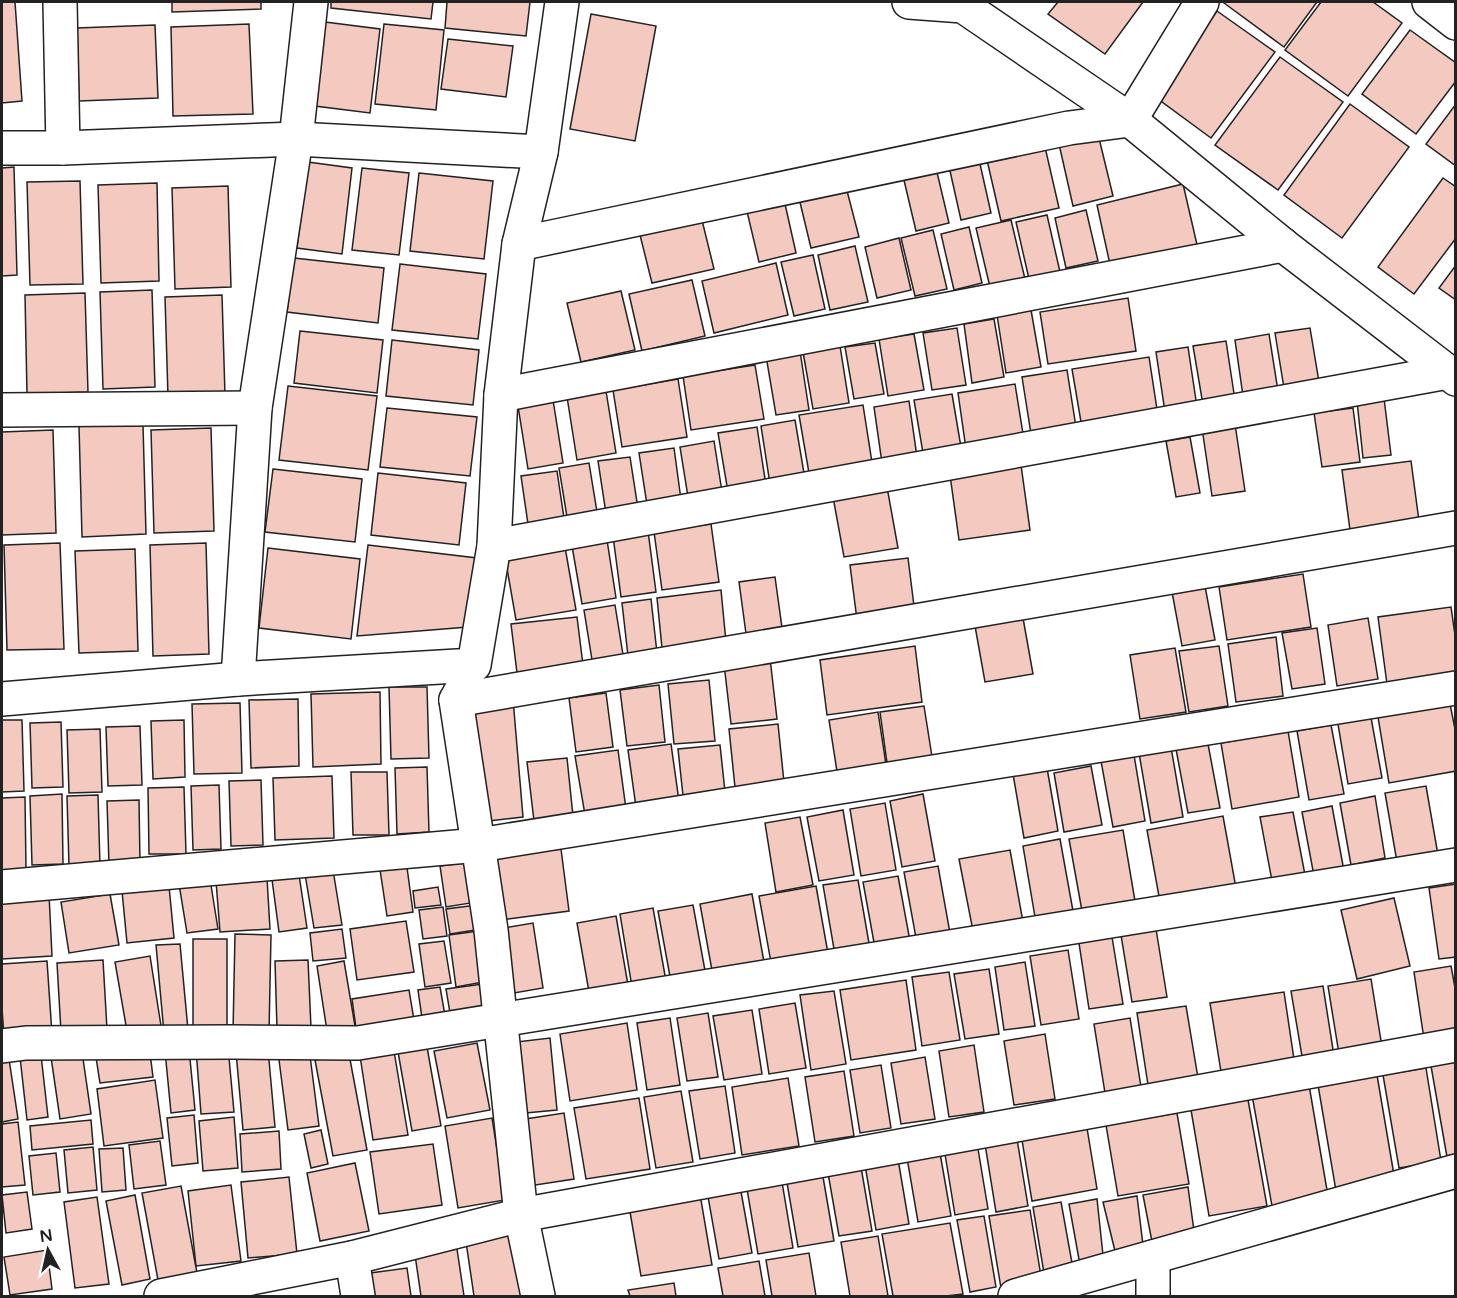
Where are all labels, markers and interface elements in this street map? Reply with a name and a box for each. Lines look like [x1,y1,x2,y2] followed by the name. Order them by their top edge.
[18,1220,78,1280] north arrow
[38,1225,54,1247] text: N

